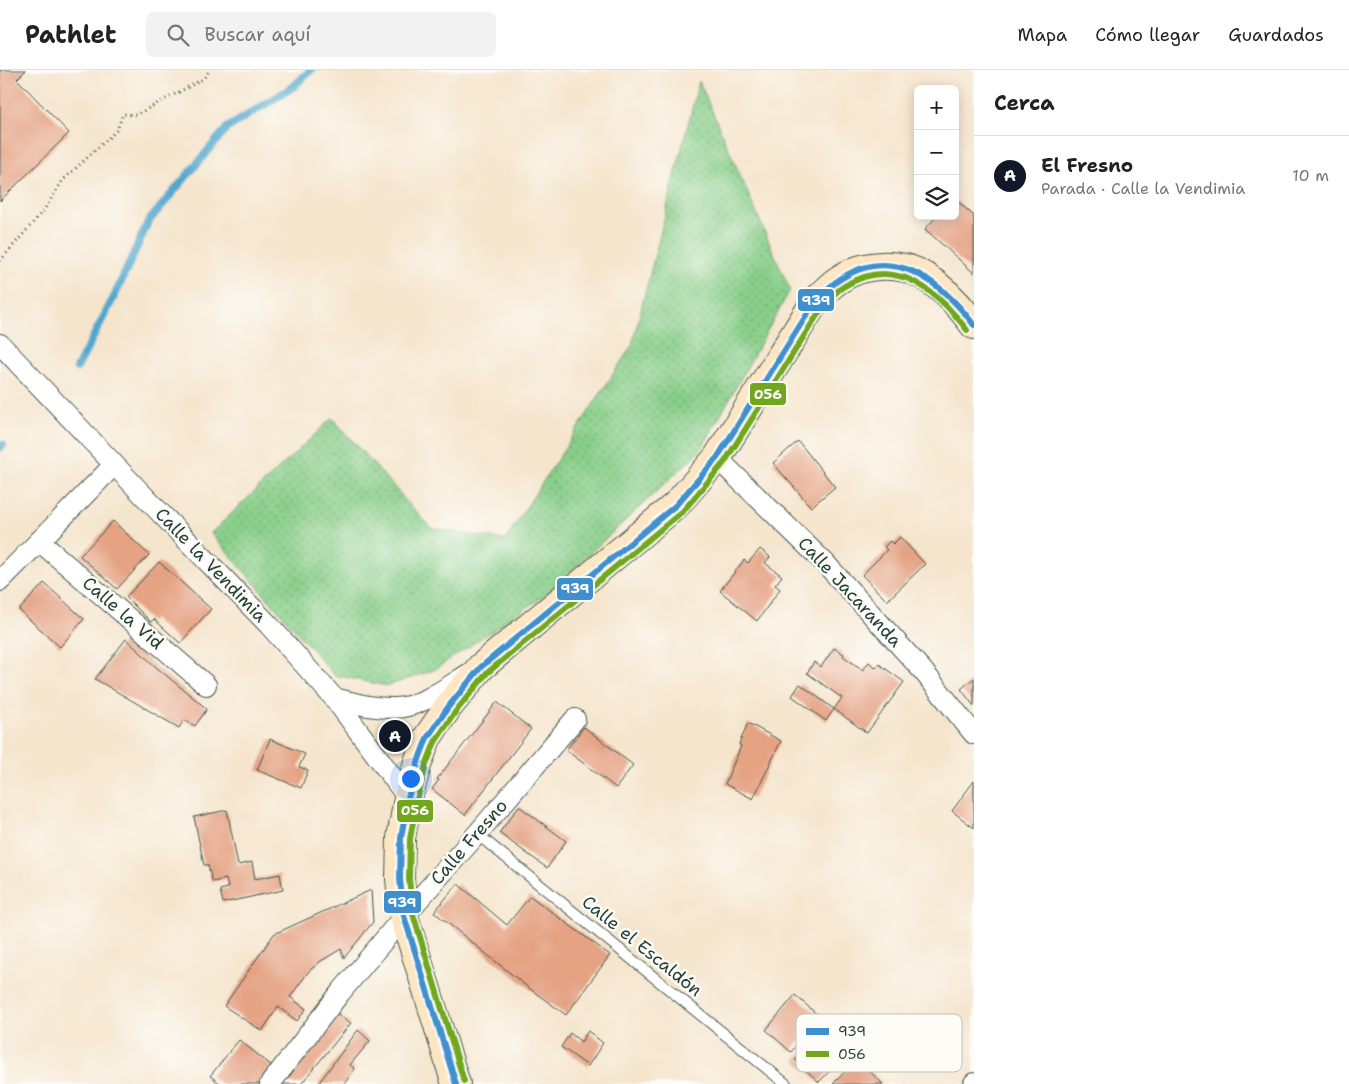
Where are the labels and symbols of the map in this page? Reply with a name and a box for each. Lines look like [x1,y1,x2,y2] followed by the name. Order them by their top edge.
[797,288,835,312] line badge: 939
[802,291,830,309] text: 939
[749,382,787,406] line badge: 056
[754,385,782,403] text: 056
[150,502,272,628] street label: Calle la Vendimia
[793,532,907,652] street label: Calle Jacaranda
[77,571,169,655] street label: Calle la Vid
[556,577,594,601] line badge: 939
[561,579,589,597] text: 939
[379,717,411,755] pin: A
[398,766,424,792] your location
[425,794,513,890] street label: Calle Fresno
[396,799,434,823] line badge: 056
[401,801,429,819] text: 056
[383,890,422,914] line badge: 939
[577,890,707,1002] street label: Calle el Escaldón
[388,893,416,911] text: 939
[796,1014,962,1072] legend
[838,1022,866,1040] text: 939
[838,1045,866,1063] text: 056

